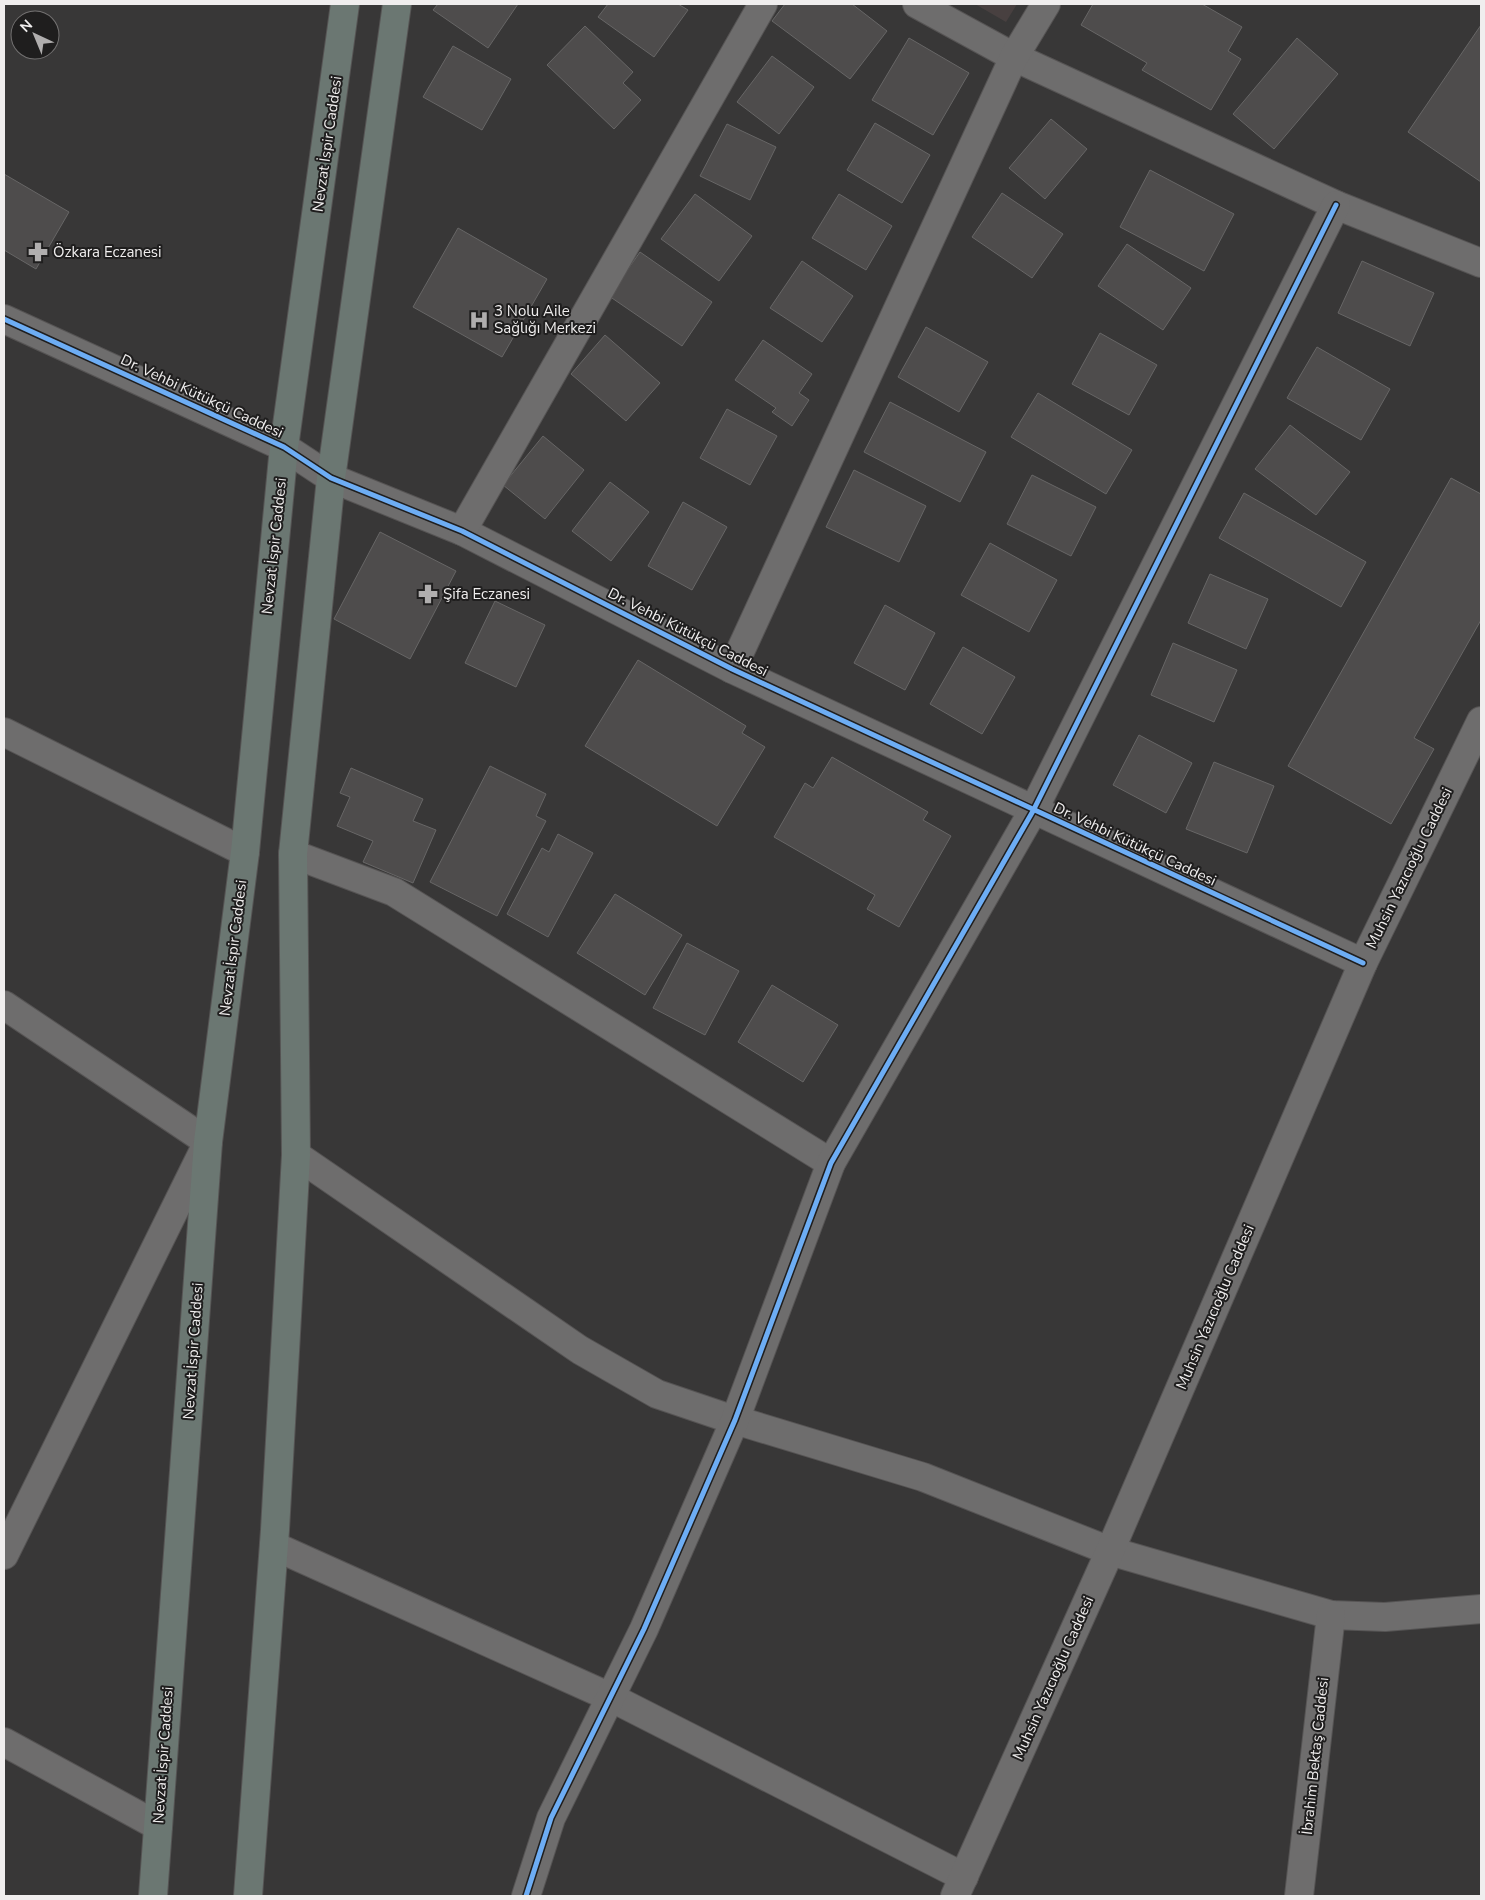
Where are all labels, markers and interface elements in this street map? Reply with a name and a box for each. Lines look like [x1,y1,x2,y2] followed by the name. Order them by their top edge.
[10,10,60,60] north arrow
[16,16,37,36] text: N
[308,75,346,213] street label: Nevzat İspir Caddesi
[27,241,49,263] pharmacy icon: Özkara Eczanesi
[53,242,162,262] place label: Özkara Eczanesi
[494,301,596,338] place label: 3 Nolu Aile Sağlığı Merkezi
[468,309,490,331] hospital icon: 3 Nolu Aile Sağlığı Merkezi
[117,349,287,443] street label: Dr. Vehbi Kütükçü Caddesi
[257,477,291,615] street label: Nevzat İspir Caddesi
[417,583,439,605] pharmacy icon: Şifa Eczanesi
[604,583,772,681] street label: Dr. Vehbi Kütükçü Caddesi
[443,584,530,604] place label: Şifa Eczanesi
[1361,784,1457,952] street label: Muhsin Yazıcıoğlu Caddesi
[1050,797,1220,891] street label: Dr. Vehbi Kütükçü Caddesi
[215,879,251,1017] street label: Nevzat İspir Caddesi
[1171,1222,1259,1392] street label: Muhsin Yazıcıoğlu Caddesi
[178,1282,208,1420] street label: Nevzat İspir Caddesi
[1008,1593,1098,1763] street label: Muhsin Yazıcıoğlu Caddesi
[1297,1676,1333,1836] street label: İbrahim Bektaş Caddesi
[148,1686,178,1824] street label: Nevzat İspir Caddesi

